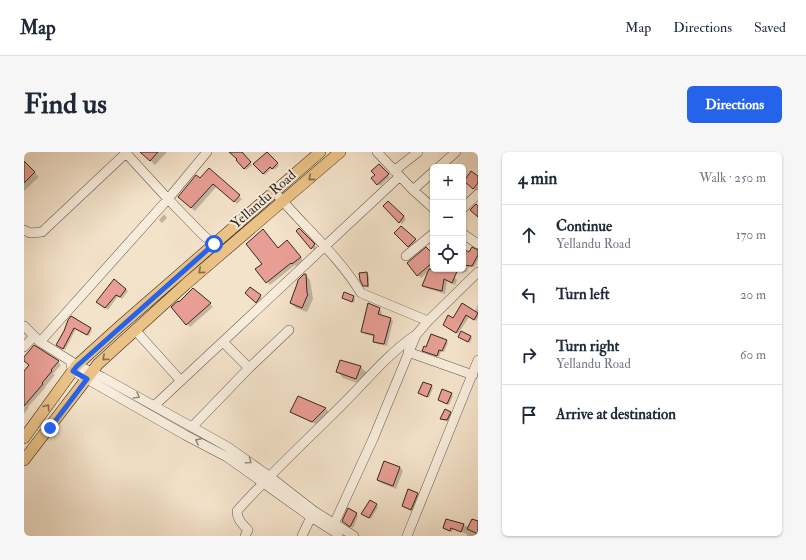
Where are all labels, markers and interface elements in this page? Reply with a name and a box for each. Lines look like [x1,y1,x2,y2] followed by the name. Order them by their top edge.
[20,16,56,40] text: Map
[625,19,651,36] text: Map
[673,19,732,36] text: Directions
[754,19,786,36] text: Saved
[687,86,782,123] button: Directions
[24,87,107,122] text: Find us
[430,164,466,272] map controls
[430,164,466,200] button: +
[227,166,299,232] street label: Yellandu Road
[518,168,557,189] text: 4 min
[699,170,766,186] text: Walk · 250 m
[308,173,316,180] one-way arrow
[430,200,466,236] button: −
[556,217,612,236] text: Continue
[518,224,540,246] icon: ahead
[736,227,766,243] text: 170 m
[205,235,223,253] route start
[430,236,466,272] button: locate
[556,236,631,252] text: Yellandu Road
[199,266,206,273] one-way arrow
[518,284,540,306] icon: left
[556,285,610,304] text: Turn left
[740,287,766,303] text: 20 m
[556,337,619,356] text: Turn right
[518,344,540,366] icon: right
[740,347,766,363] text: 60 m
[102,353,110,361] one-way arrow
[556,356,631,372] text: Yellandu Road
[133,391,140,398] one-way arrow
[42,404,49,411] one-way arrow
[518,404,540,426] icon: arrive
[556,405,676,424] text: Arrive at destination
[41,419,59,437] route end
[194,439,202,446] one-way arrow
[244,456,251,463] one-way arrow

